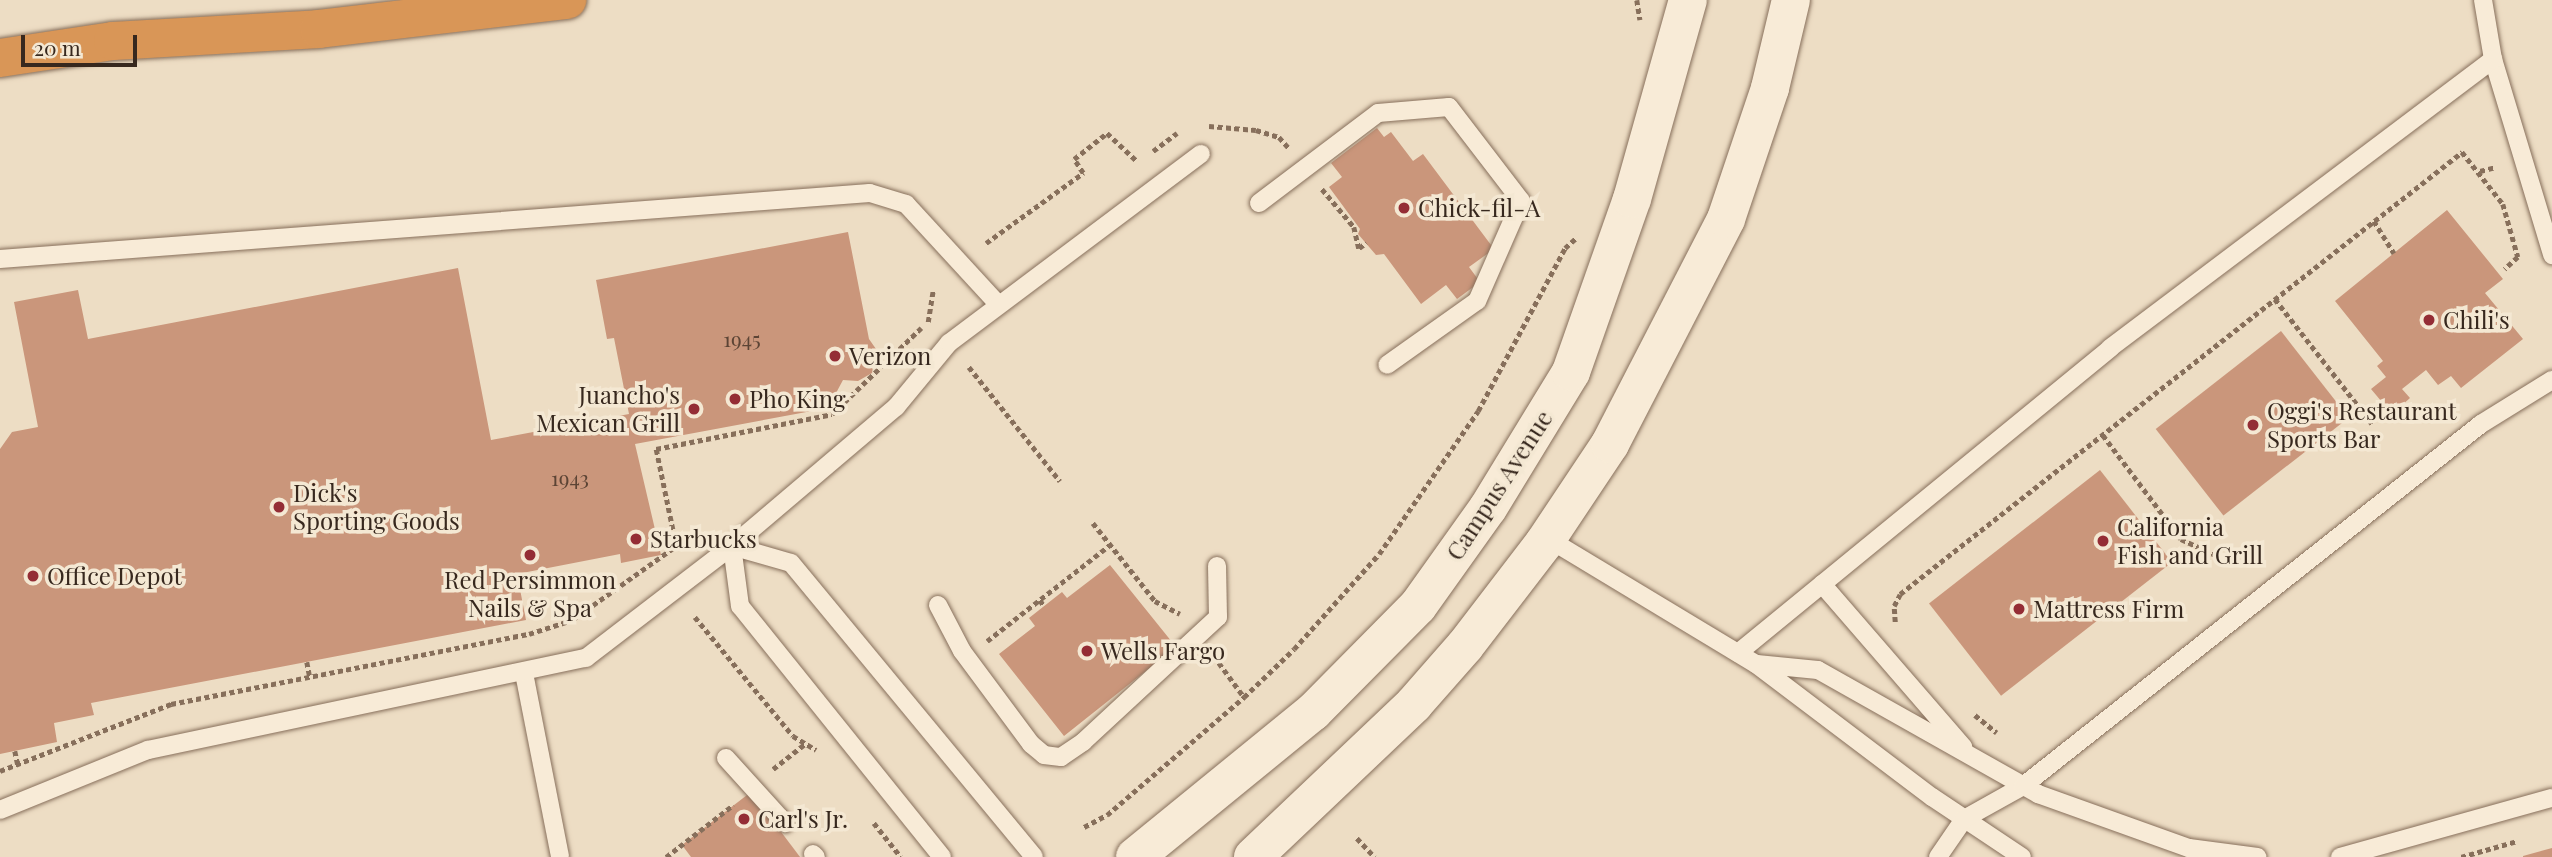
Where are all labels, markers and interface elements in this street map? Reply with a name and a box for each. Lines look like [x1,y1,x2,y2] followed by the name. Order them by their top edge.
[24,21,140,65] scale bar
[34,33,81,61] text: 20 m
[1418,194,1540,222] place label: Chick-fil-A
[1396,200,1412,216] marker: Chick-fil-A
[2443,306,2510,334] place label: Chili's
[2421,312,2437,328] marker: Chili's
[723,325,761,351] house number: 1945
[849,342,931,370] place label: Verizon
[827,348,843,364] marker: Verizon
[536,381,680,437] place label: Juancho's Mexican Grill
[749,385,846,413] place label: Pho King
[727,391,743,407] marker: Pho King
[2267,397,2457,453] place label: Oggi's Restaurant Sports Bar
[686,401,702,417] marker: Juancho's Mexican Grill
[1440,404,1558,566] street label: Campus Avenue
[2245,417,2261,433] marker: Oggi's Restaurant Sports Bar
[551,464,589,490] house number: 1943
[293,479,460,535] place label: Dick's Sporting Goods
[271,499,287,515] marker: Dick's Sporting Goods
[2117,513,2263,569] place label: California Fish and Grill
[650,525,757,553] place label: Starbucks
[628,531,644,547] marker: Starbucks
[2095,533,2111,549] marker: California Fish and Grill
[522,547,538,563] marker: Red Persimmon Nails & Spa
[47,562,182,590] place label: Office Depot
[444,566,616,622] place label: Red Persimmon Nails & Spa
[25,568,41,584] marker: Office Depot
[2033,595,2184,623] place label: Mattress Firm
[2011,601,2027,617] marker: Mattress Firm
[1101,637,1225,665] place label: Wells Fargo
[1079,643,1095,659] marker: Wells Fargo
[758,805,848,833] place label: Carl's Jr.
[736,811,752,827] marker: Carl's Jr.

